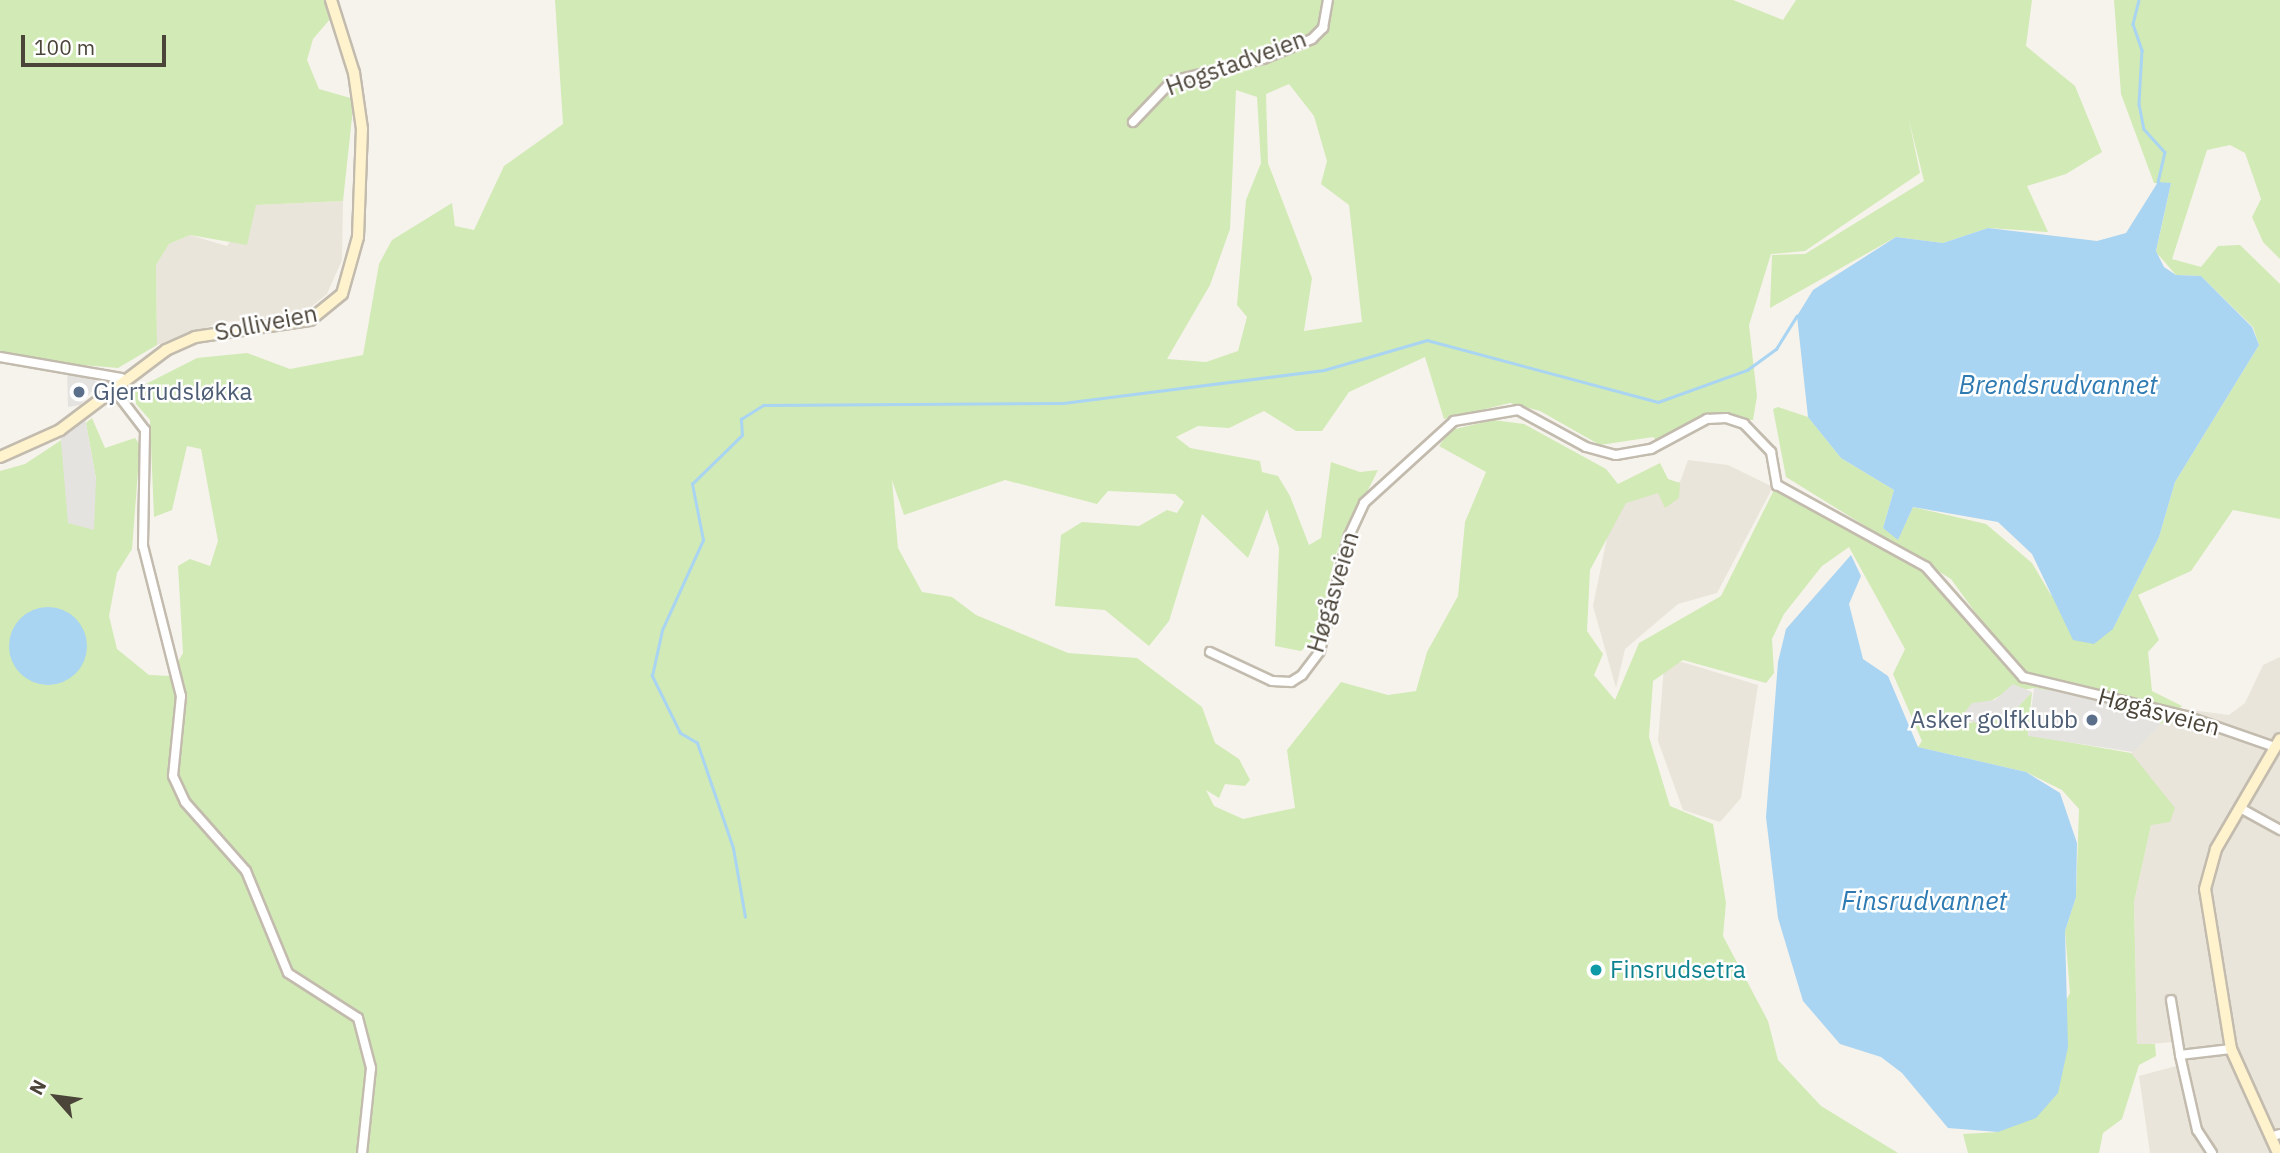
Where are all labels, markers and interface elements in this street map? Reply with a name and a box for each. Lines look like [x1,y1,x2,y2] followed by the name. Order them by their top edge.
[24,21,170,65] scale bar
[1162,24,1310,102] street label: Hogstadveien
[34,33,95,61] text: 100 m
[212,299,320,347] street label: Solliveien
[1959,369,2157,401] water label: Brendsrudvannet
[93,378,252,406] place label: Gjertrudsløkka
[71,384,87,400] marker: Gjertrudsløkka
[1301,528,1365,656] street label: Høgåsveien
[2095,682,2223,742] street label: Høgåsveien
[1910,706,2078,734] place label: Asker golfklubb
[2084,712,2100,728] marker: Asker golfklubb
[1841,885,2007,917] water label: Finsrudvannet
[1610,956,1746,984] place label: Finsrudsetra
[1588,962,1604,978] marker: Finsrudsetra
[21,1062,91,1132] north arrow
[24,1075,51,1099] text: N

